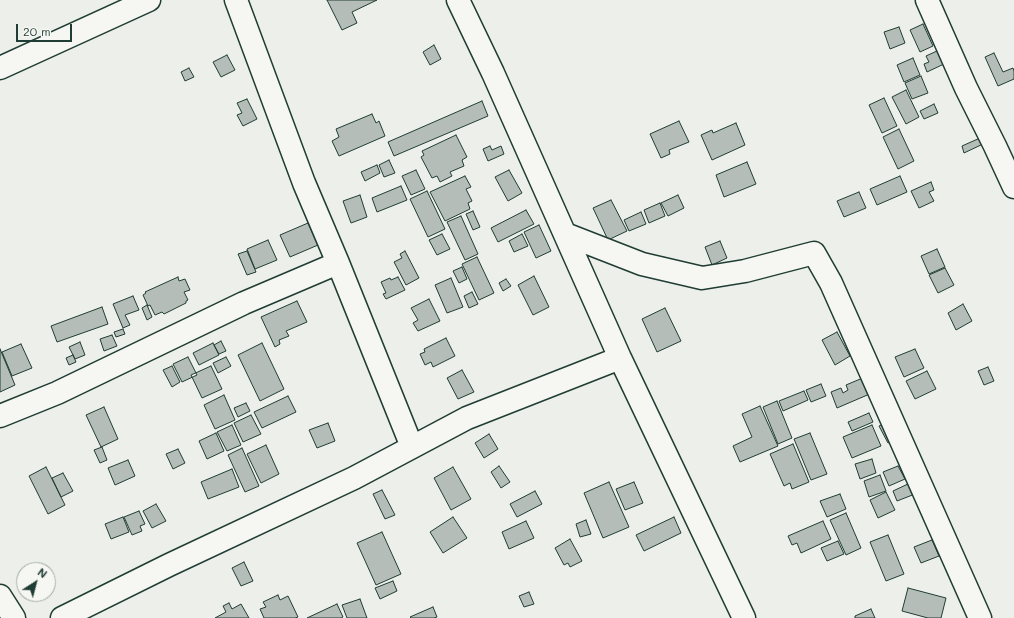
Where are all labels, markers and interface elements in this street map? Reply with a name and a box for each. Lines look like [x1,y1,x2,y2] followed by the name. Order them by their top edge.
[18,16,74,42] scale bar
[23,23,51,39] text: 20 m
[16,562,56,602] north arrow
[35,564,51,581] text: N

